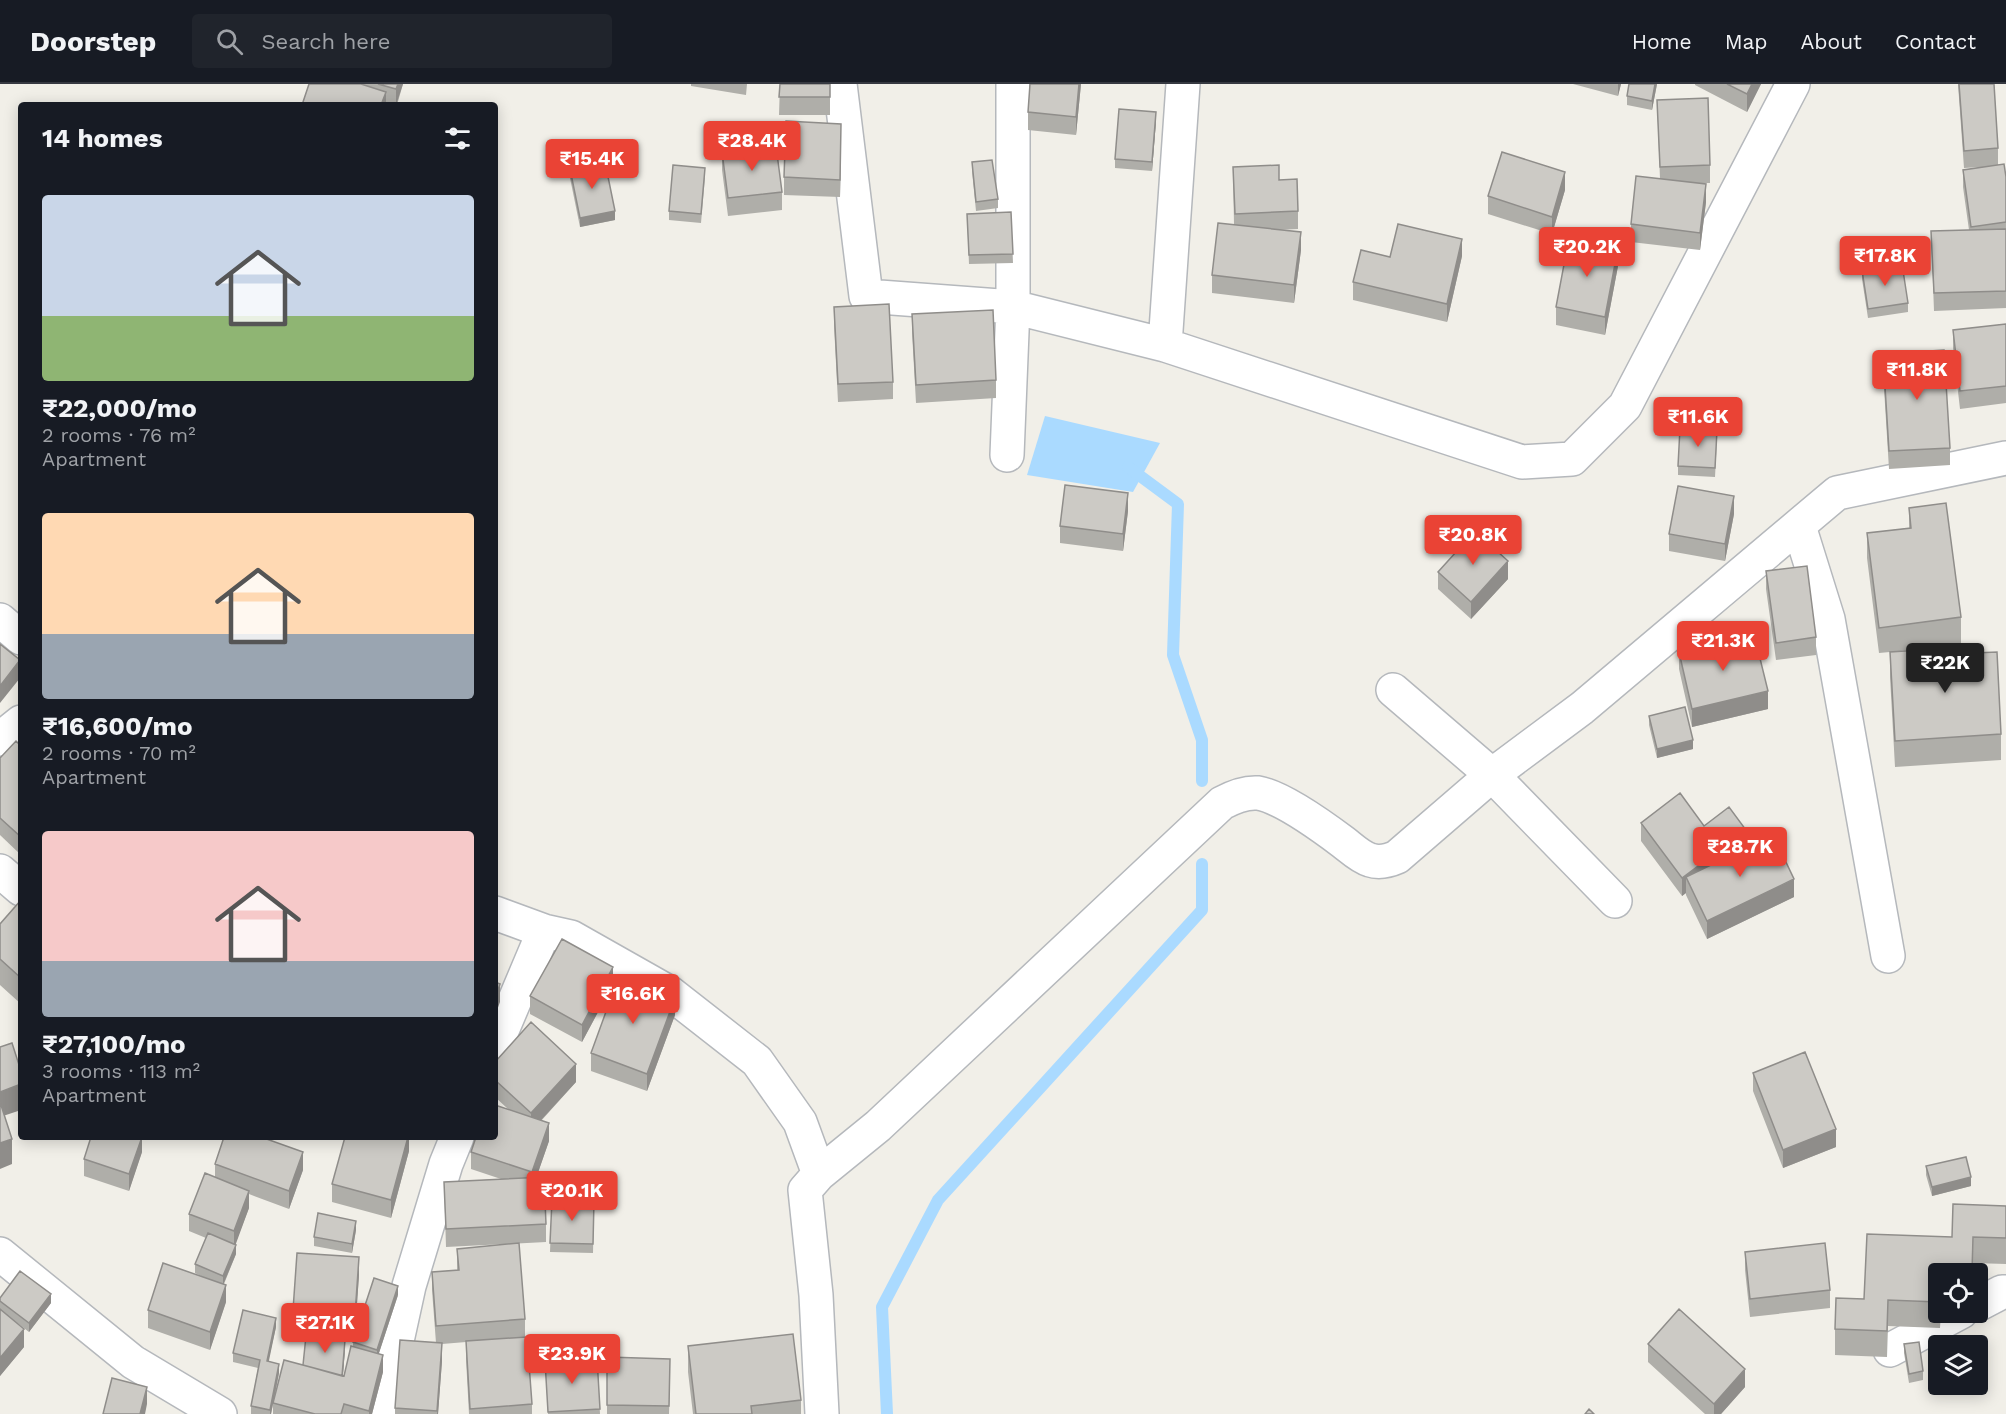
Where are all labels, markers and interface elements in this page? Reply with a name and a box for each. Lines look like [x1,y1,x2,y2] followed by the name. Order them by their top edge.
[192,14,612,68] search box
[30,25,156,58] text: Doorstep
[213,25,246,58] icon: search
[261,29,390,54] text: Search here
[1632,29,1692,54] text: Home
[1725,29,1768,54] text: Map
[1801,29,1862,54] text: About
[1895,29,1976,54] text: Contact
[703,121,801,172] pin: ₹28.4K
[441,122,474,155] icon: filters
[42,123,163,153] text: 14 homes
[718,128,786,152] text: ₹28.4K
[543,139,641,190] pin: ₹15.4K
[560,146,624,170] text: ₹15.4K
[1538,227,1636,278] pin: ₹20.2K
[204,234,312,342] icon: home
[1553,234,1621,258] text: ₹20.2K
[1836,236,1934,287] pin: ₹17.8K
[1854,243,1916,267] text: ₹17.8K
[1868,350,1966,401] pin: ₹11.8K
[1886,357,1948,381] text: ₹11.8K
[42,393,197,423] text: ₹22,000/mo
[1649,397,1747,448] pin: ₹11.6K
[1667,404,1729,428] text: ₹11.6K
[42,423,195,447] text: 2 rooms · 76 m²
[42,447,146,471] text: Apartment
[1424,515,1522,566] pin: ₹20.8K
[1439,522,1507,546] text: ₹20.8K
[204,552,312,660] icon: home
[1674,621,1772,672] pin: ₹21.3K
[1691,628,1755,652] text: ₹21.3K
[1909,643,1981,694] pin: ₹22K
[1920,650,1970,674] text: ₹22K
[42,711,192,741] text: ₹16,600/mo
[42,741,196,765] text: 2 rooms · 70 m²
[42,765,146,789] text: Apartment
[1691,827,1789,878] pin: ₹28.7K
[1707,834,1773,858] text: ₹28.7K
[204,870,312,978] icon: home
[584,974,682,1025] pin: ₹16.6K
[601,981,665,1005] text: ₹16.6K
[42,1029,186,1059] text: ₹27,100/mo
[42,1059,200,1083] text: 3 rooms · 113 m²
[42,1083,146,1107] text: Apartment
[523,1171,621,1222] pin: ₹20.1K
[541,1178,603,1202] text: ₹20.1K
[1928,1263,1988,1395] map controls
[1928,1263,1988,1323] button: locate
[276,1303,374,1354] pin: ₹27.1K
[295,1310,355,1334] text: ₹27.1K
[523,1334,621,1385] pin: ₹23.9K
[1928,1335,1988,1395] button: layers
[538,1341,606,1365] text: ₹23.9K

